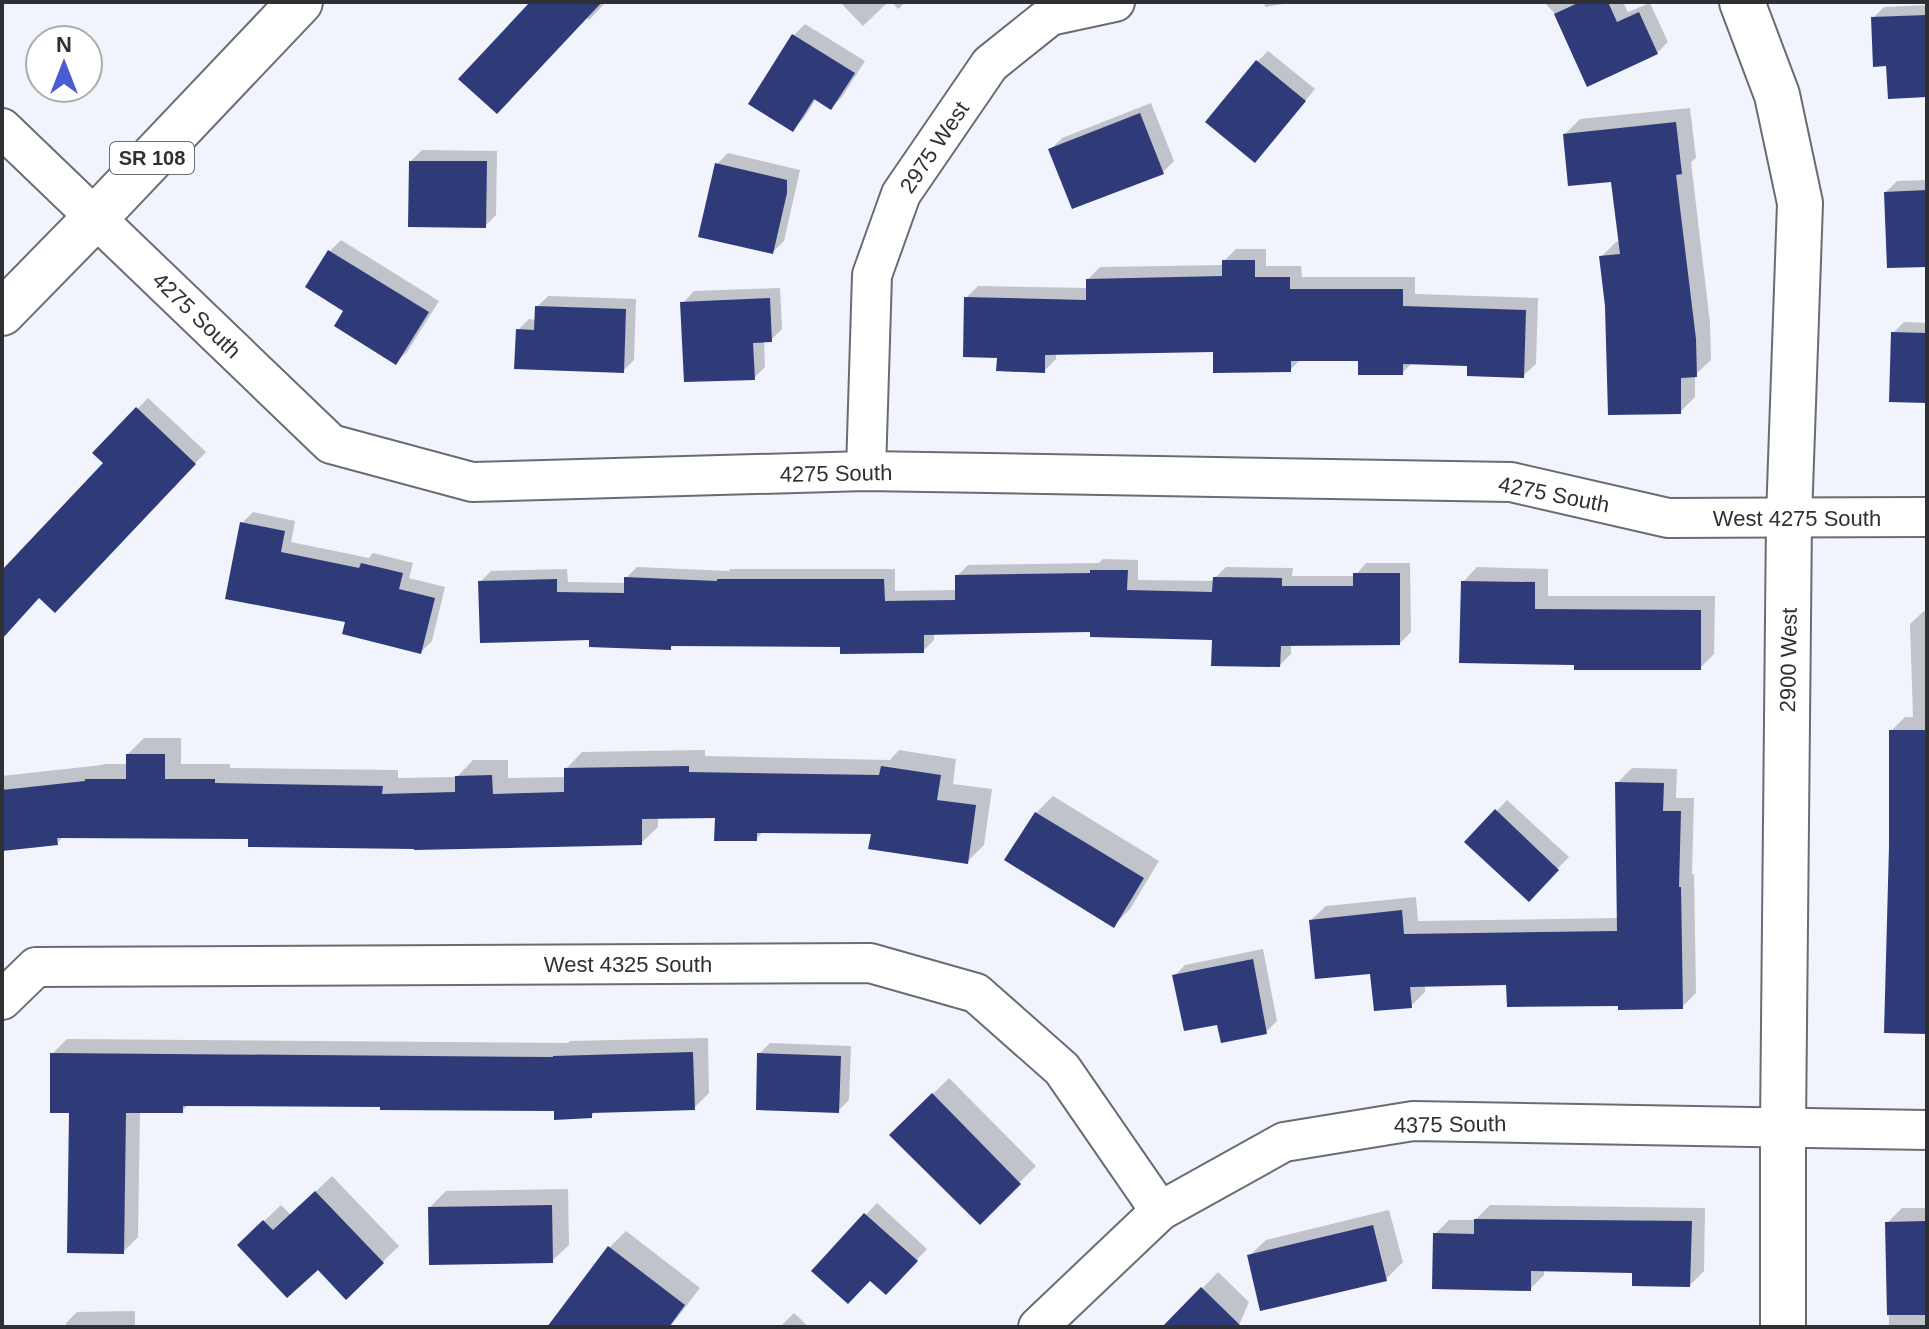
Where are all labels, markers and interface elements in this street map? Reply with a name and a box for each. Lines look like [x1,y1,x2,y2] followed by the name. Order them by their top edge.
[24,24,104,104] north arrow
[56,32,72,57] text: N
[895,97,974,198] street label: 2975 West
[110,142,194,174] road number: SR 108
[147,267,246,363] street label: 4275 South
[780,460,892,487] street label: 4275 South
[1496,471,1612,517] street label: 4275 South
[1713,506,1881,531] street label: West 4275 South
[1775,607,1802,713] street label: 2900 West
[544,952,712,977] street label: West 4325 South
[1394,1111,1506,1138] street label: 4375 South

